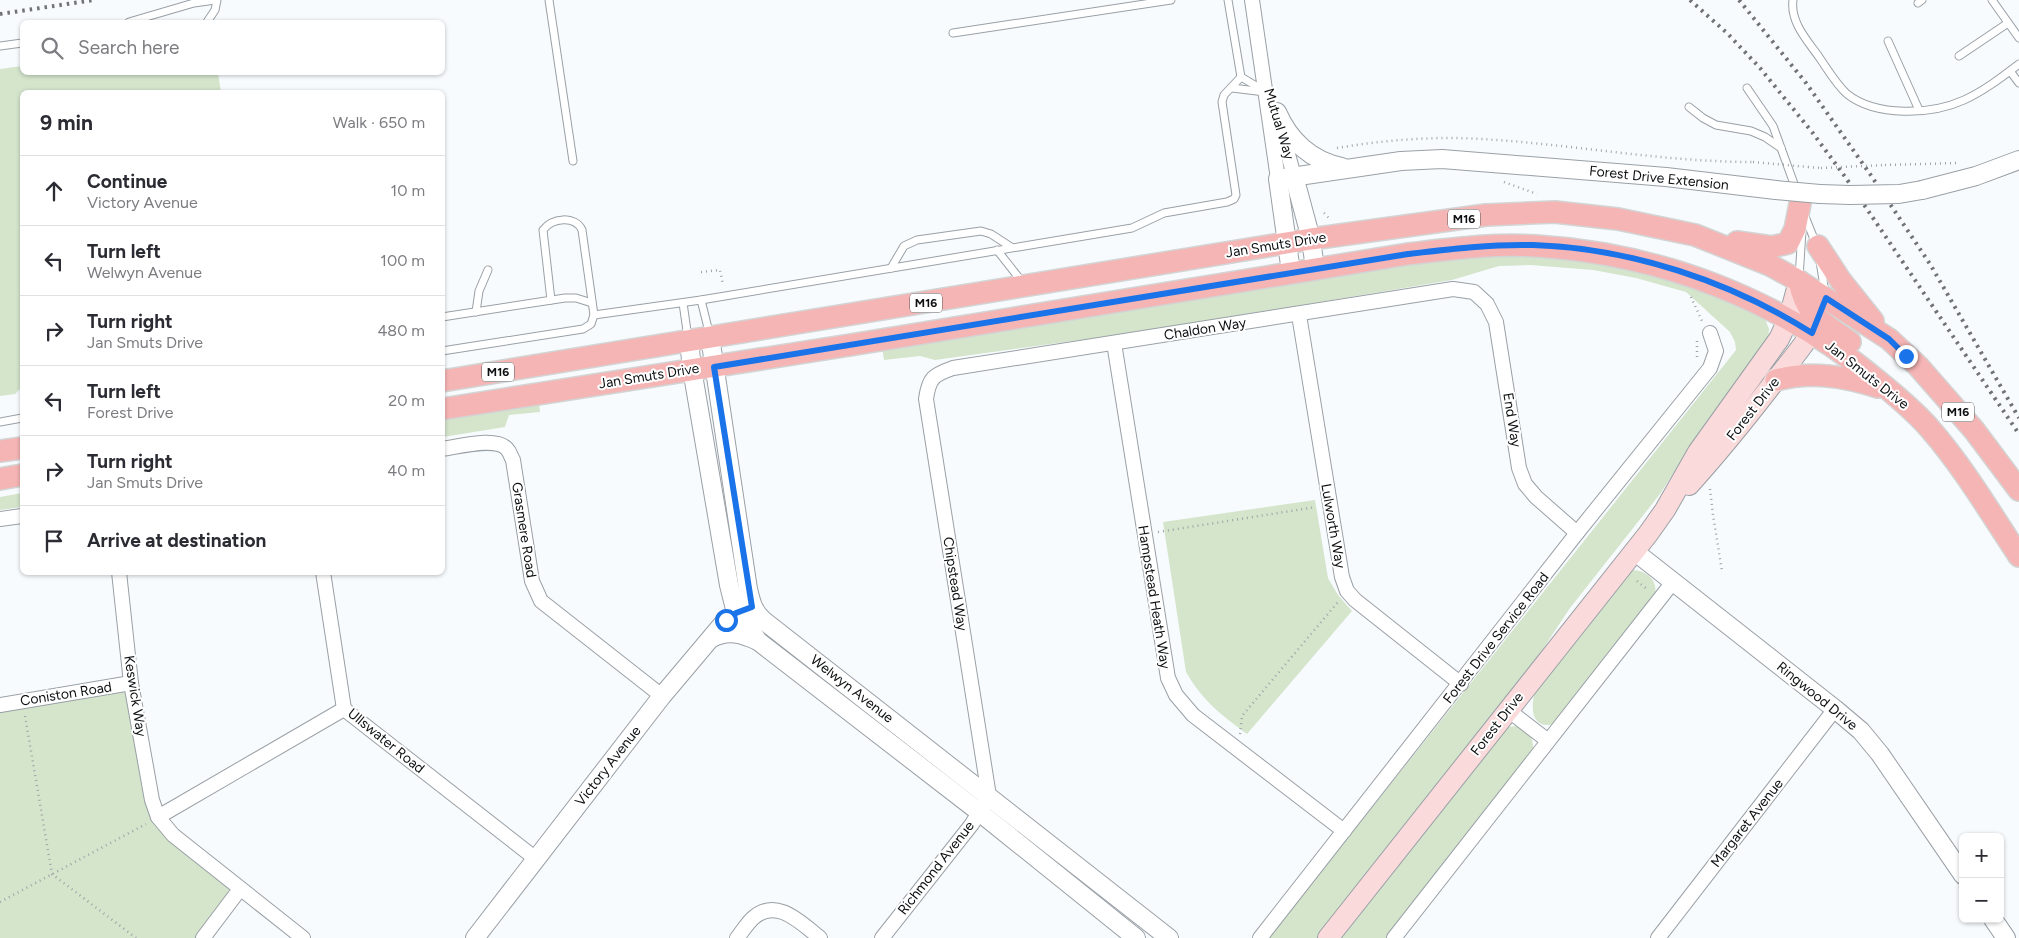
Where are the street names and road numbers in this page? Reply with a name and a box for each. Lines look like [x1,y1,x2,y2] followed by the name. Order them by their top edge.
[1260,86,1298,162] street label: Mutual Way
[1588,162,1730,194] street label: Forest Drive Extension
[1448,210,1480,228] road number: M16
[1224,229,1328,261] street label: Jan Smuts Drive
[910,294,942,312] road number: M16
[1163,314,1248,344] street label: Chaldon Way
[1822,337,1913,413] street label: Jan Smuts Drive
[597,360,701,392] street label: Jan Smuts Drive
[482,362,514,382] road number: M16
[1723,374,1783,444] street label: Forest Drive
[1499,391,1525,449] street label: End Way
[1942,402,1974,422] road number: M16
[508,481,540,579] street label: Grasmere Road
[1317,482,1349,570] street label: Lulworth Way
[1134,524,1174,671] street label: Hampstead Heath Way
[939,536,971,633] street label: Chipstead Way
[1440,569,1552,707] street label: Forest Drive Service Road
[807,651,897,727] street label: Welwyn Avenue
[120,654,150,738] street label: Keswick Way
[1773,658,1861,734] street label: Ringwood Drive
[19,678,113,710] street label: Coniston Road
[1467,689,1527,759] street label: Forest Drive
[344,705,428,777] street label: Ullswater Road
[572,722,645,809] street label: Victory Avenue
[1707,775,1787,871] street label: Margaret Avenue
[894,817,978,918] street label: Richmond Avenue

